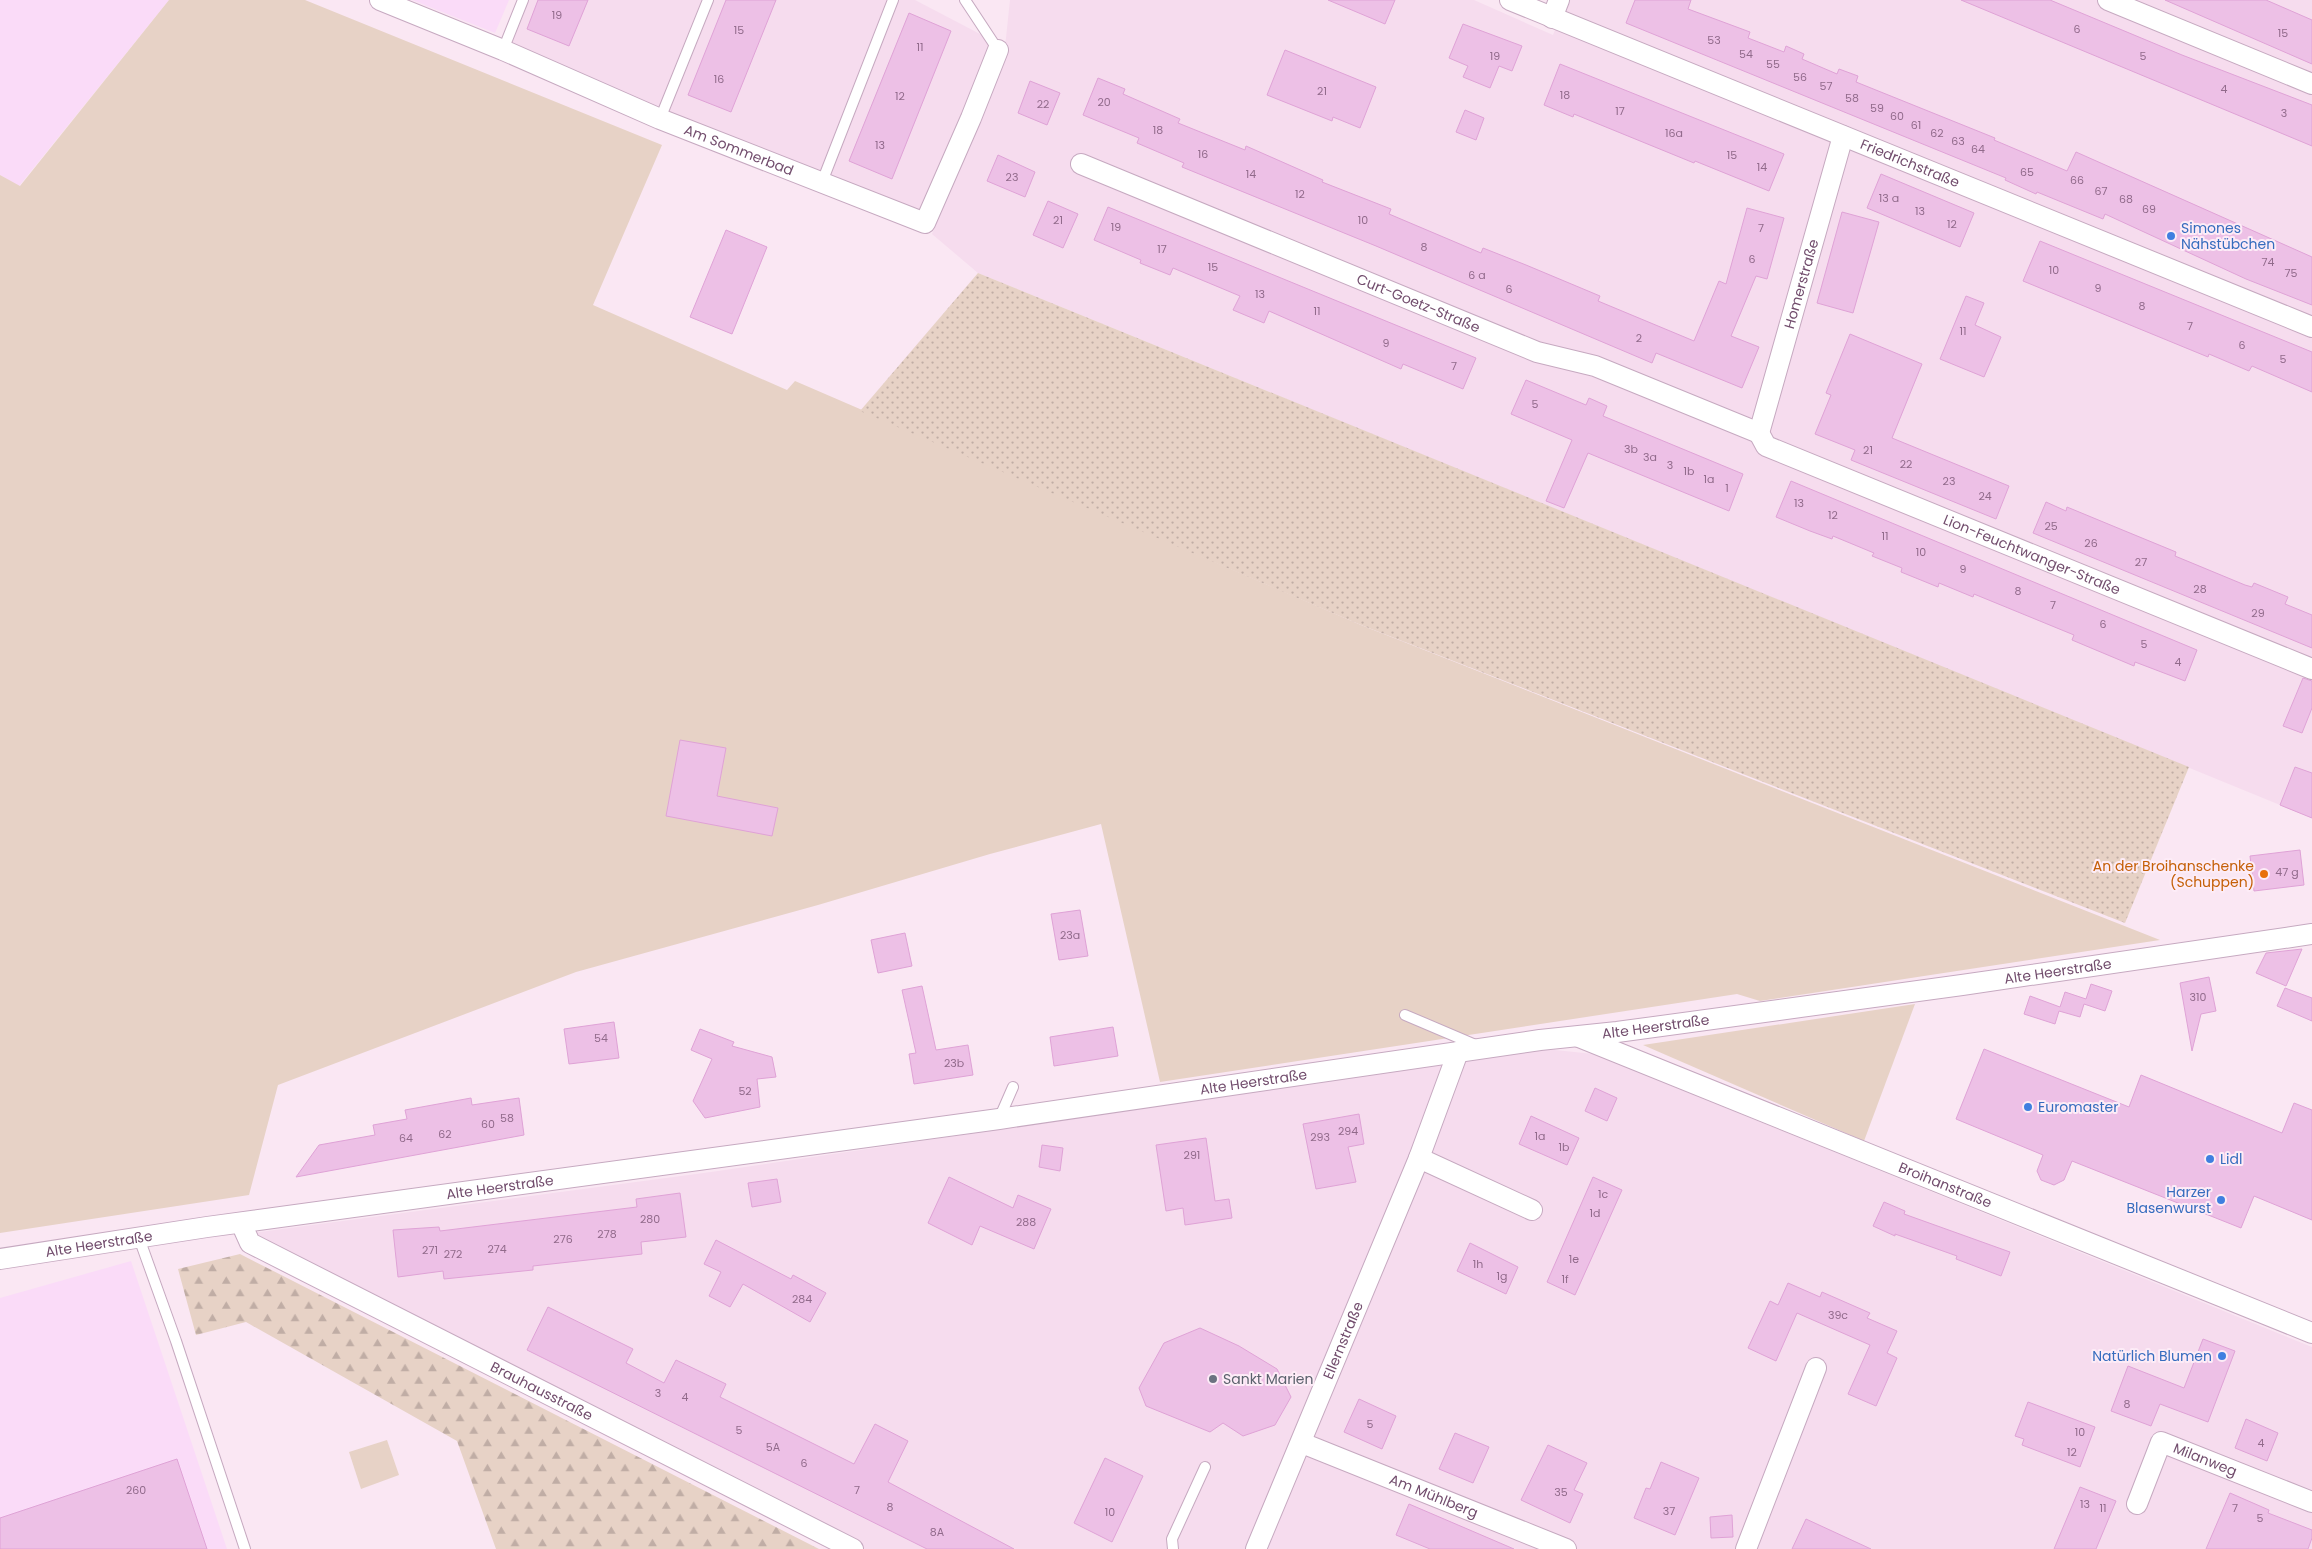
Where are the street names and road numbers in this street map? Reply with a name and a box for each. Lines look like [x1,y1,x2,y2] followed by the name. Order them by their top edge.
[681,119,797,180] street label: Am Sommerbad
[1857,134,1963,192] street label: Friedrichstraße
[1779,236,1823,331] street label: Homerstraße
[1354,269,1484,338] street label: Curt-Goetz-Straße
[1940,509,2124,600] street label: Lion-Feuchtwanger-Straße
[2003,953,2113,989] street label: Alte Heerstraße
[1601,1009,1711,1043] street label: Alte Heerstraße
[1199,1064,1309,1100] street label: Alte Heerstraße
[1896,1157,1995,1213] street label: Broihanstraße
[445,1170,555,1204] street label: Alte Heerstraße
[44,1226,154,1262] street label: Alte Heerstraße
[1318,1298,1368,1382] street label: Ellernstraße
[487,1357,597,1425] street label: Brauhausstraße
[2170,1438,2240,1481] street label: Milanweg
[1386,1469,1481,1523] street label: Am Mühlberg

